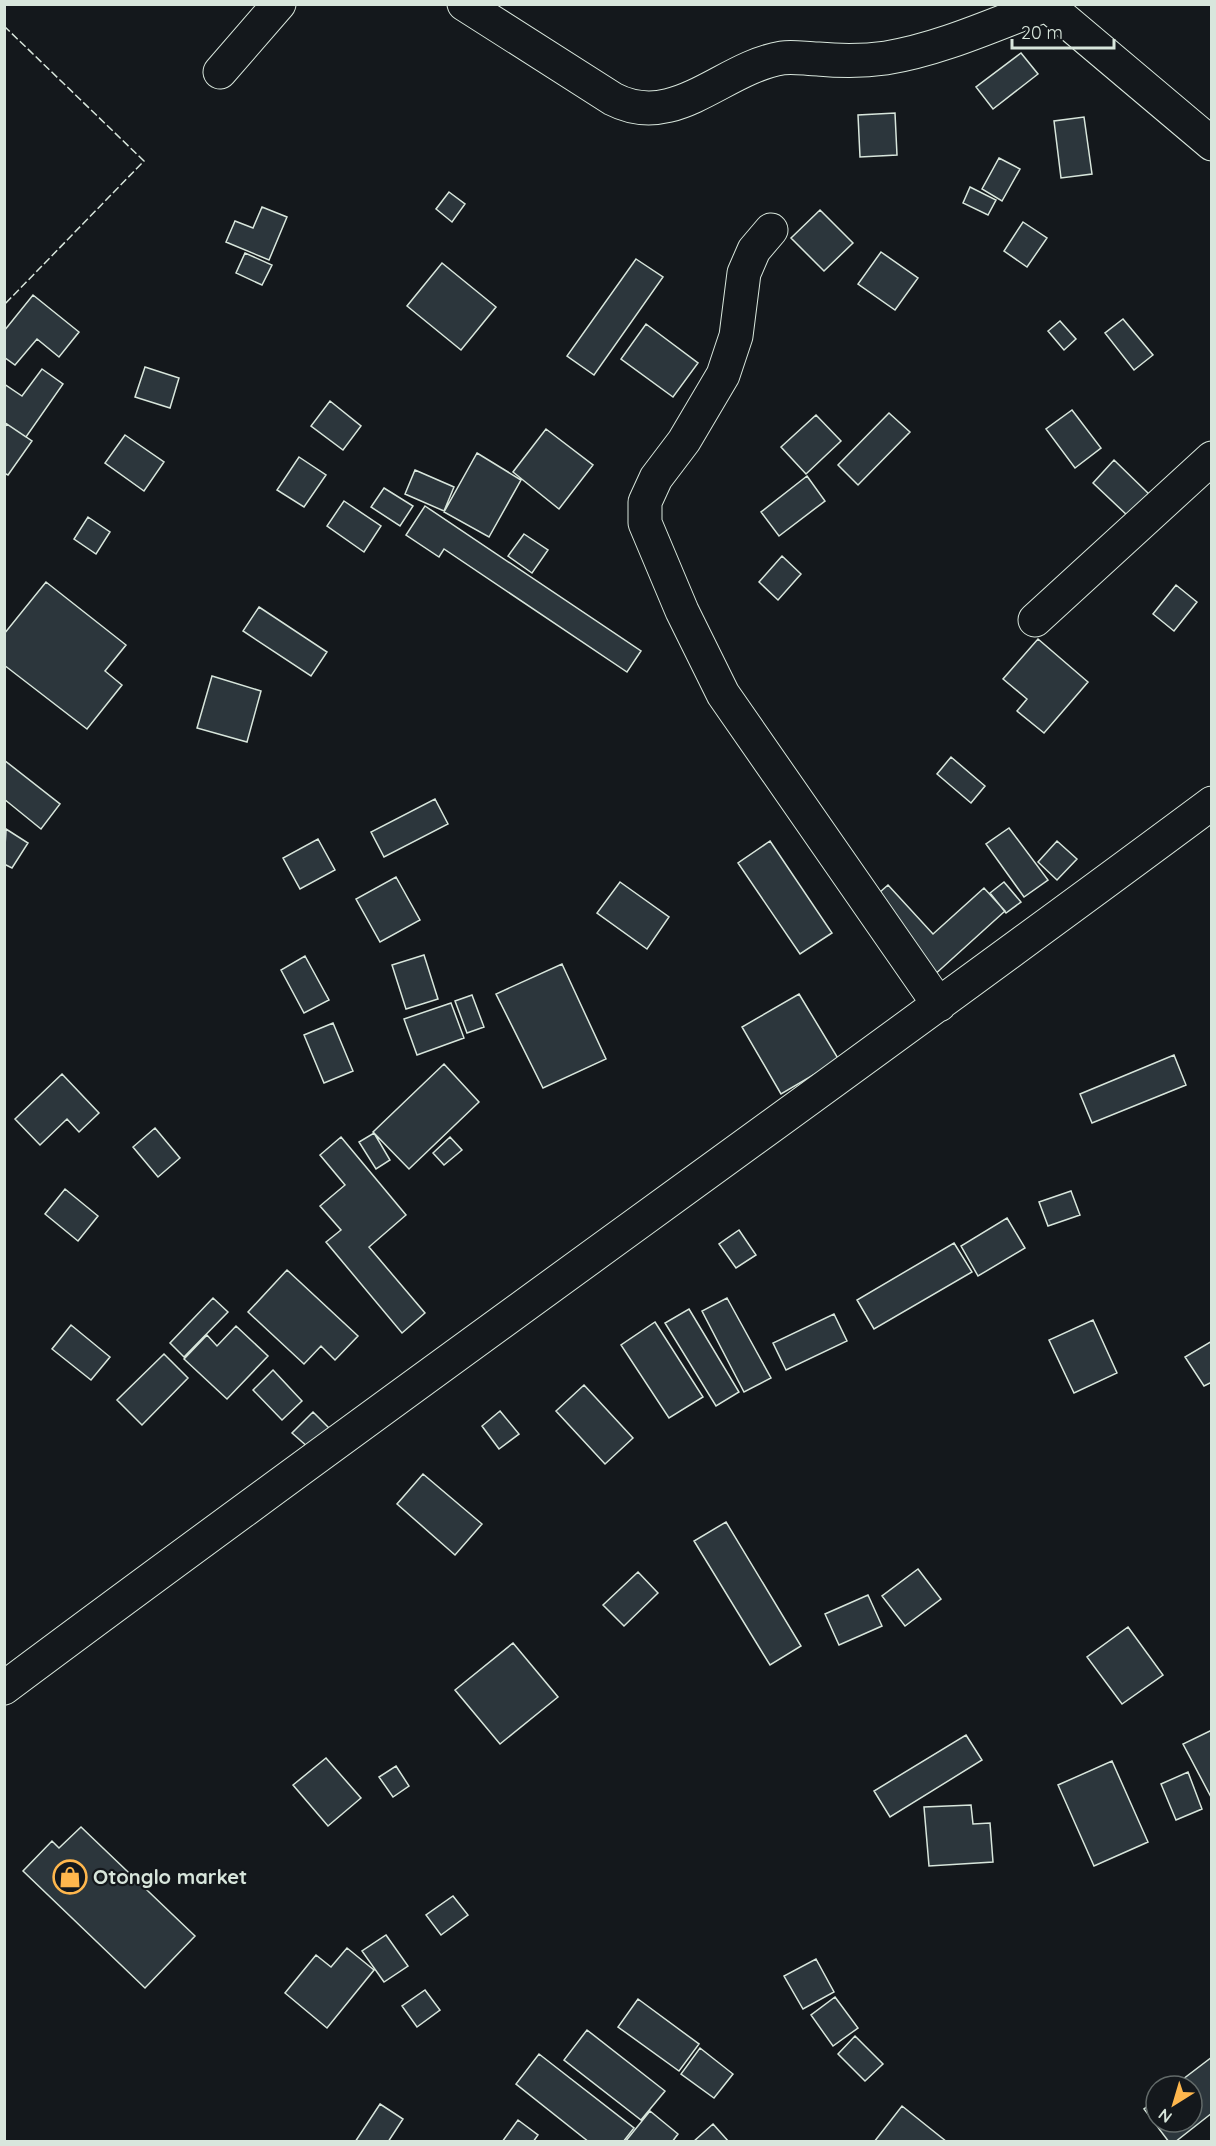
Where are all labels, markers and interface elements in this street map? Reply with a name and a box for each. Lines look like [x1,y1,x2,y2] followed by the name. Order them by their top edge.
[1012,12,1114,50] scale bar
[1021,21,1063,44] text: 20 m
[52,1859,88,1895] shop icon: Otonglo market
[93,1864,247,1889] place label: Otonglo market
[1144,2074,1204,2134] north arrow
[1154,2104,1176,2128] text: N

